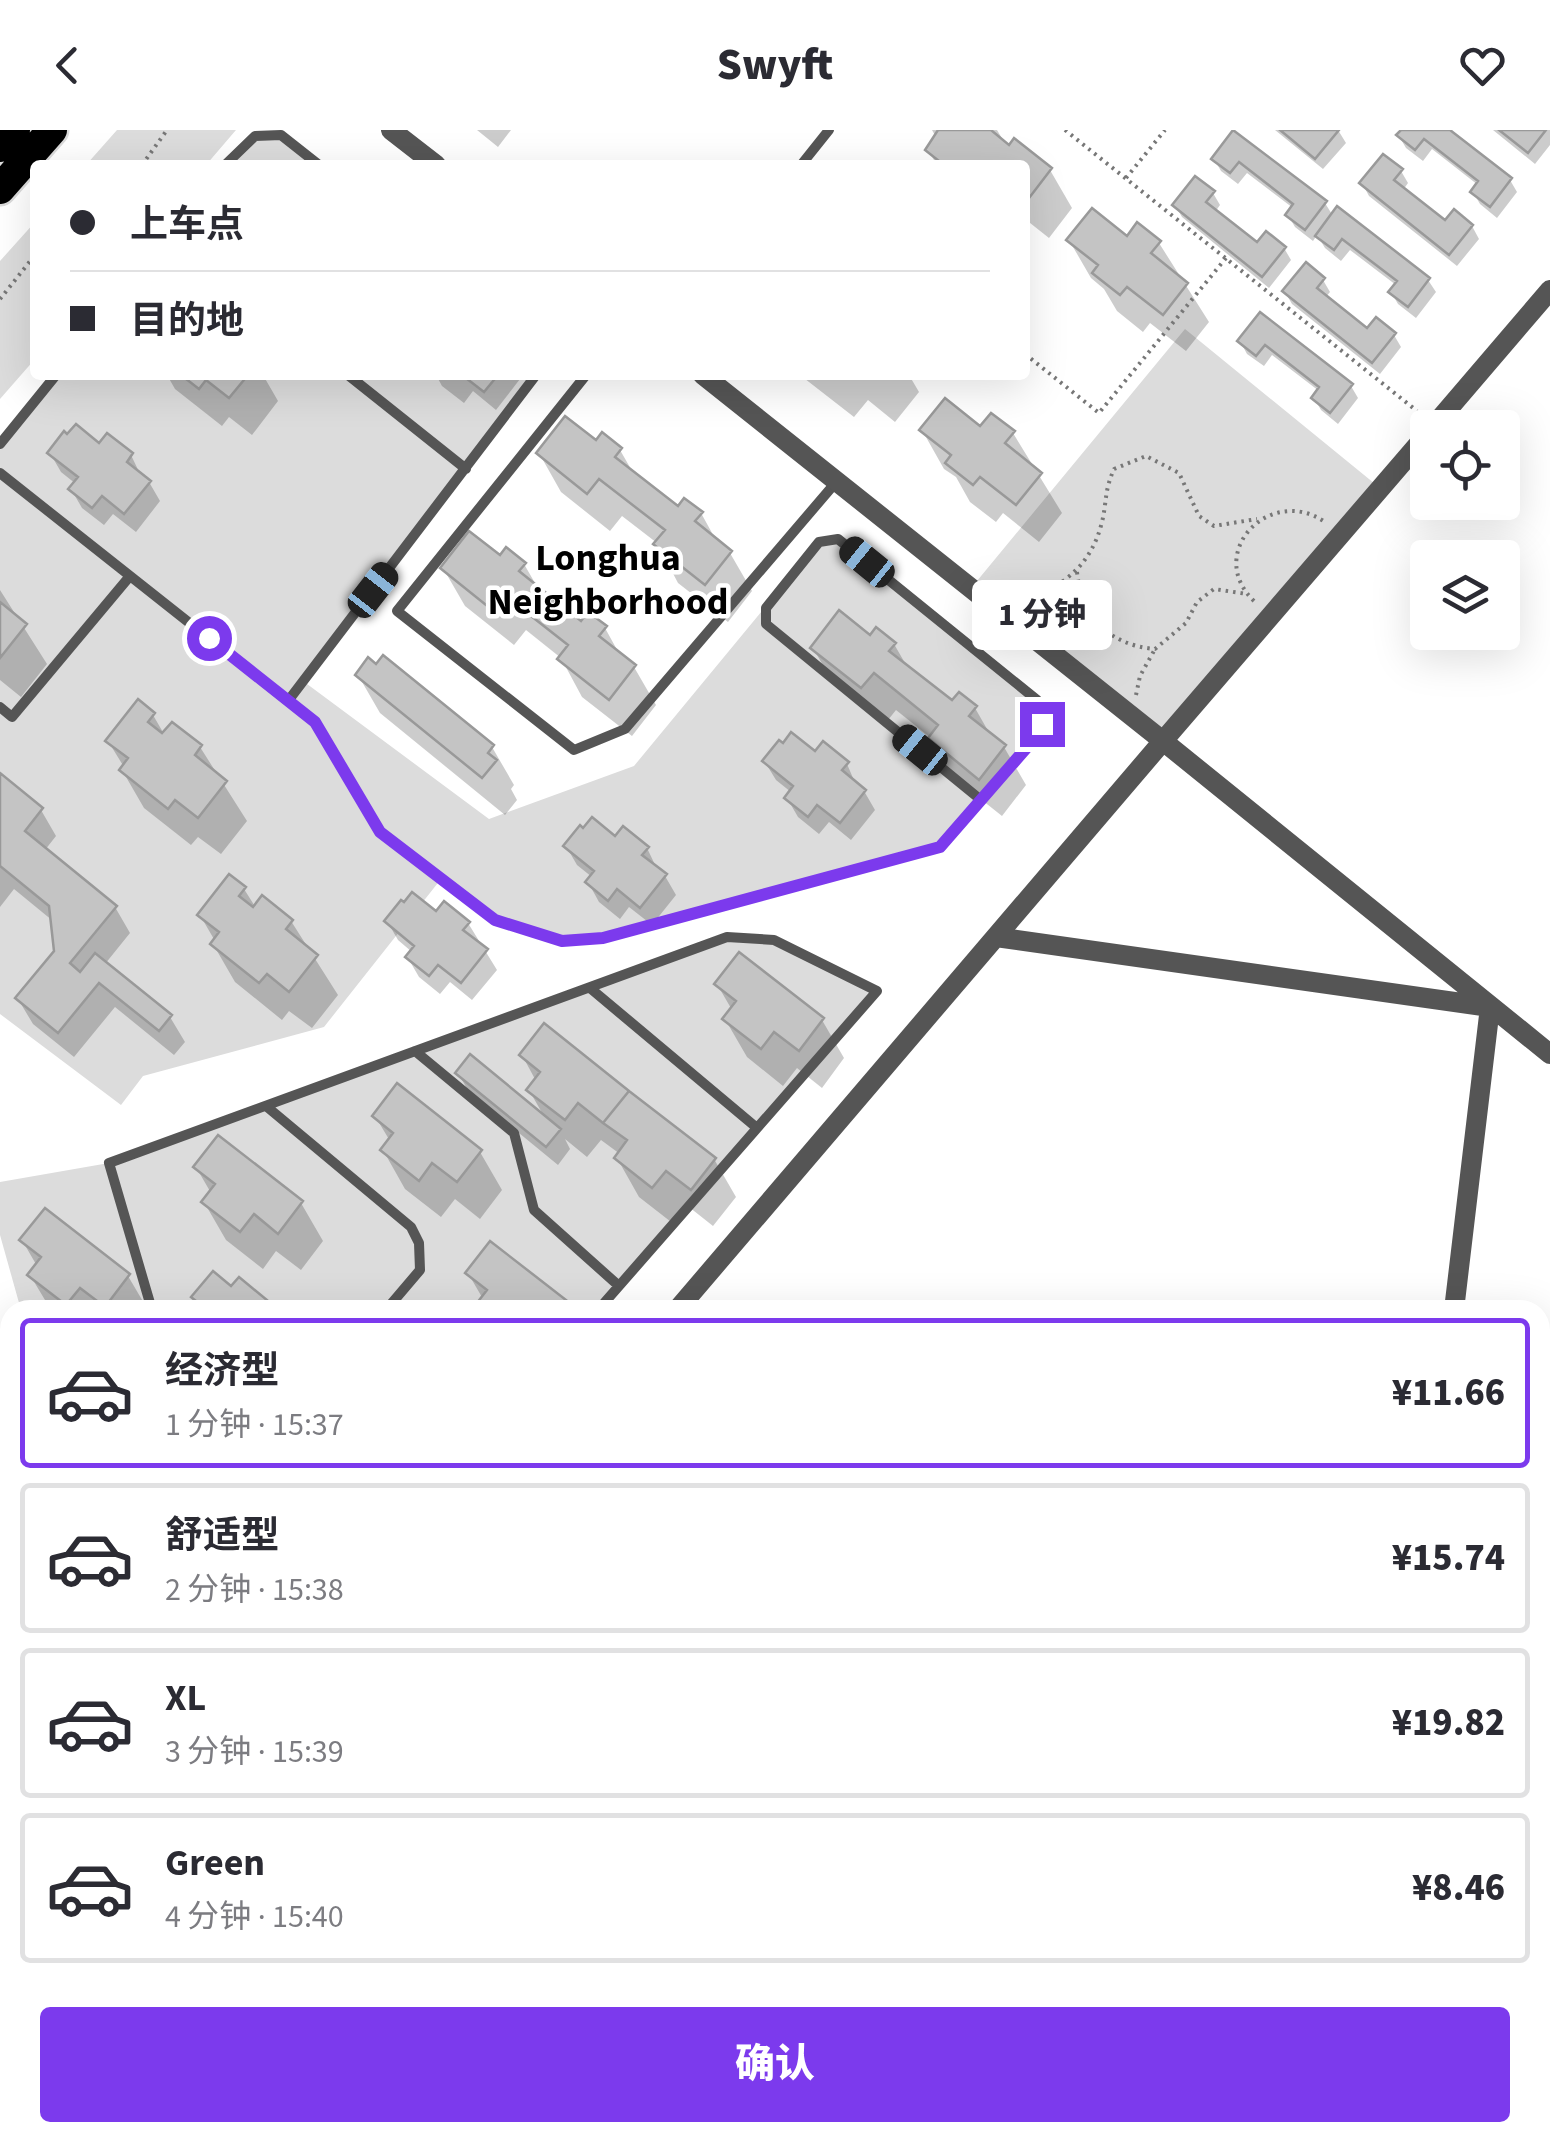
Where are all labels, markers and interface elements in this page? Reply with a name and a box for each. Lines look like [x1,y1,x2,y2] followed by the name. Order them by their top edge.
[717,33,833,97] text: Swyft
[40,38,95,93] icon: back
[1455,38,1510,93] icon: heart
[130,198,244,252] text: 上车点
[130,294,244,348] text: 目的地
[1410,410,1520,650] map controls
[1410,410,1520,520] button: locate
[487,531,729,629] district label: Longhua Neighborhood
[834,531,900,593] car
[1410,540,1520,650] button: layers
[343,557,403,623] car
[972,579,1112,649] callout: 1 分钟
[998,592,1086,638] text: 1 分钟
[187,616,232,661] route start
[1020,702,1065,747] route end
[887,719,953,781] car
[165,1344,279,1398] text: 经济型
[45,1348,135,1438] icon: car
[1392,1366,1505,1420] text: ¥11.66
[165,1402,344,1448] text: 1 分钟 · 15:37
[165,1509,279,1563] text: 舒适型
[45,1513,135,1603] icon: car
[1392,1531,1505,1585] text: ¥15.74
[165,1567,344,1613] text: 2 分钟 · 15:38
[165,1671,206,1725] text: XL
[45,1678,135,1768] icon: car
[1392,1696,1505,1750] text: ¥19.82
[165,1729,344,1775] text: 3 分钟 · 15:39
[165,1836,265,1890] text: Green
[45,1843,135,1933] icon: car
[1412,1861,1505,1915] text: ¥8.46
[165,1894,344,1940] text: 4 分钟 · 15:40
[40,2007,1510,2122] button: 确认

